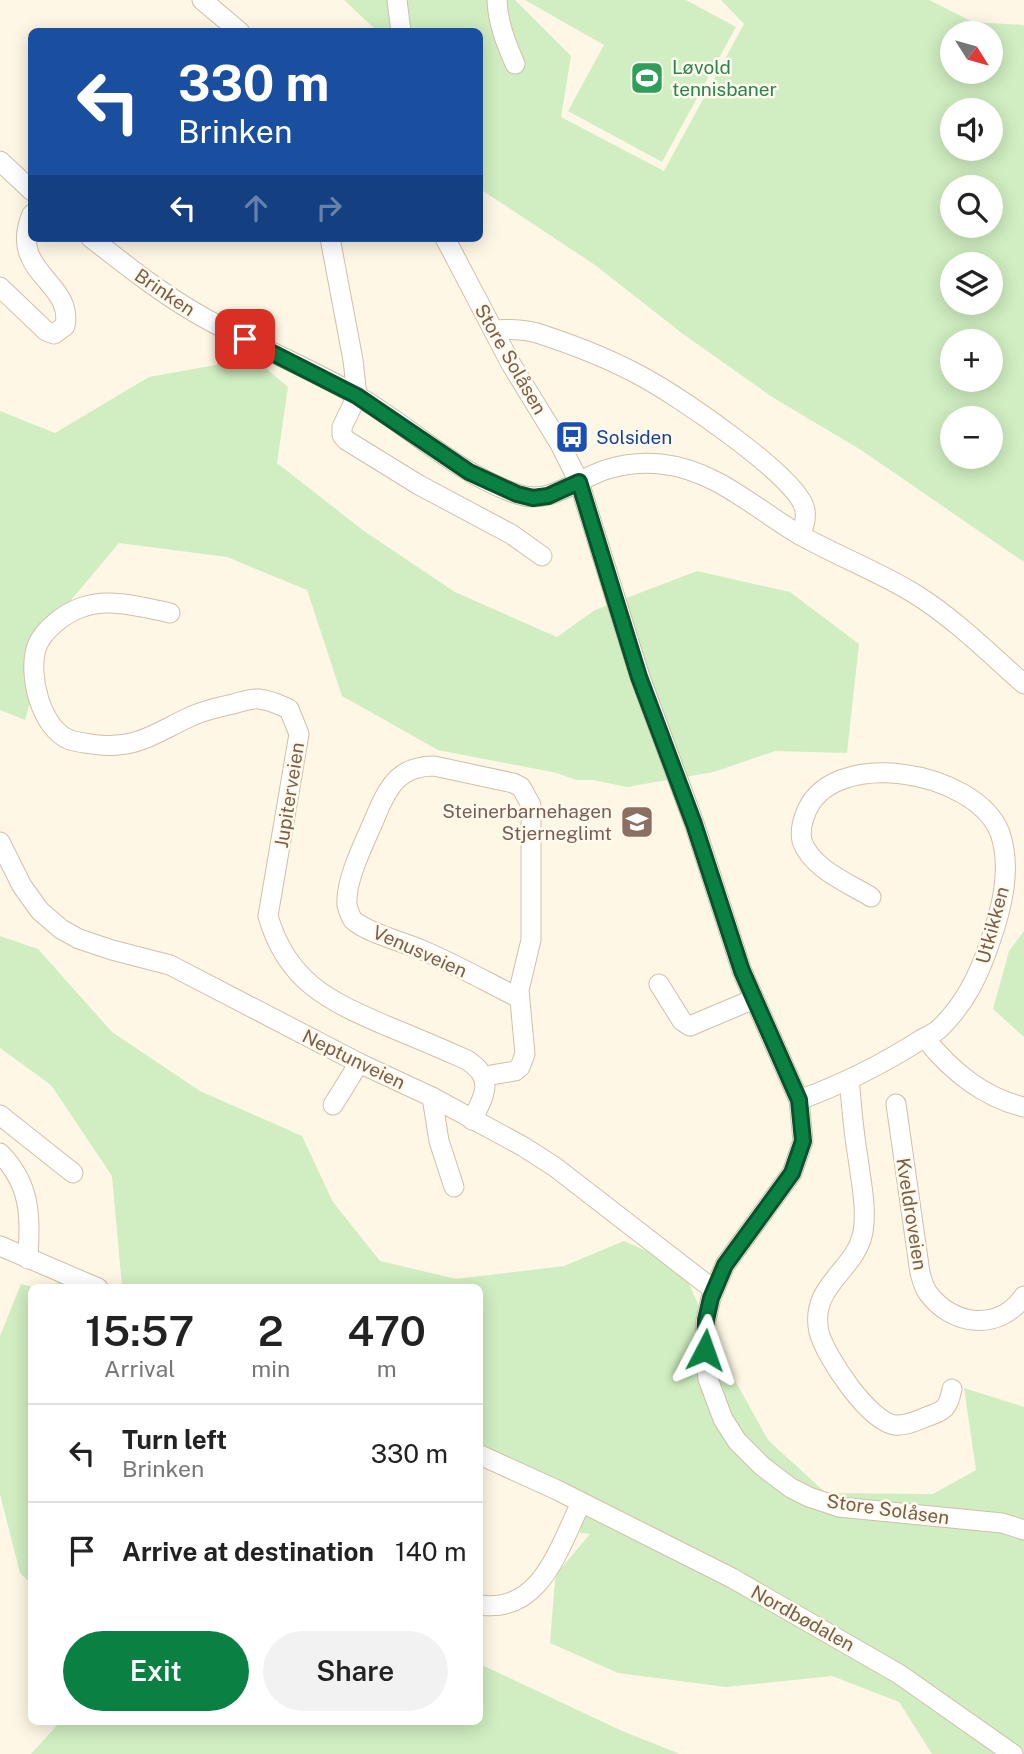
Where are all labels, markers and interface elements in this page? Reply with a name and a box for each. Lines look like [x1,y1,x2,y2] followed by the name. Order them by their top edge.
[940,21,1003,84] north arrow
[940,21,1003,469] map controls
[178,54,329,112] text: 330 m
[63,56,154,147] icon: left
[672,56,777,100] place label: Løvold tennisbaner
[628,59,666,97] sports icon: Løvold tennisbaner
[940,98,1003,161] button: sound
[178,113,292,150] text: Brinken
[940,175,1003,238] button: search
[164,189,202,227] icon: left
[237,189,275,227] icon: ahead
[310,189,348,227] icon: right
[940,252,1003,315] button: layers
[131,264,199,320] street label: Brinken
[471,300,551,418] street label: Store Solåsen
[215,309,275,369] pin
[226,320,264,358] icon: arrive
[940,329,1003,392] button: +
[940,406,1003,469] button: −
[553,418,591,456] bus stop icon: Solsiden
[596,426,672,448] place label: Solsiden
[270,741,308,849] street label: Jupiterveien
[442,800,612,844] place label: Steinerbarnehagen Stjerneglimt
[618,803,656,841] school or university icon: Steinerbarnehagen Stjerneglimt
[971,884,1013,966] street label: Utkikken
[369,920,471,982] street label: Venusveien
[299,1025,409,1093] street label: Neptunveien
[892,1156,932,1272] street label: Kveldroveien
[85,1306,194,1355] text: 15:57
[258,1306,284,1355] text: 2
[347,1306,426,1355] text: 470
[668,1313,742,1387] position arrow
[104,1355,175,1382] text: Arrival
[251,1355,290,1382] text: min
[377,1355,397,1382] text: m
[122,1424,227,1455] text: Turn left
[63,1434,101,1472] icon: left
[371,1438,448,1469] text: 330 m
[122,1455,204,1482] text: Brinken
[825,1490,951,1528] street label: Store Solåsen
[63,1532,101,1570] icon: arrive
[122,1536,374,1567] text: Arrive at destination
[395,1536,467,1567] text: 140 m
[747,1581,859,1655] street label: Nordbødalen
[63,1631,249,1711] button: Exit
[263,1631,448,1711] button: Share

